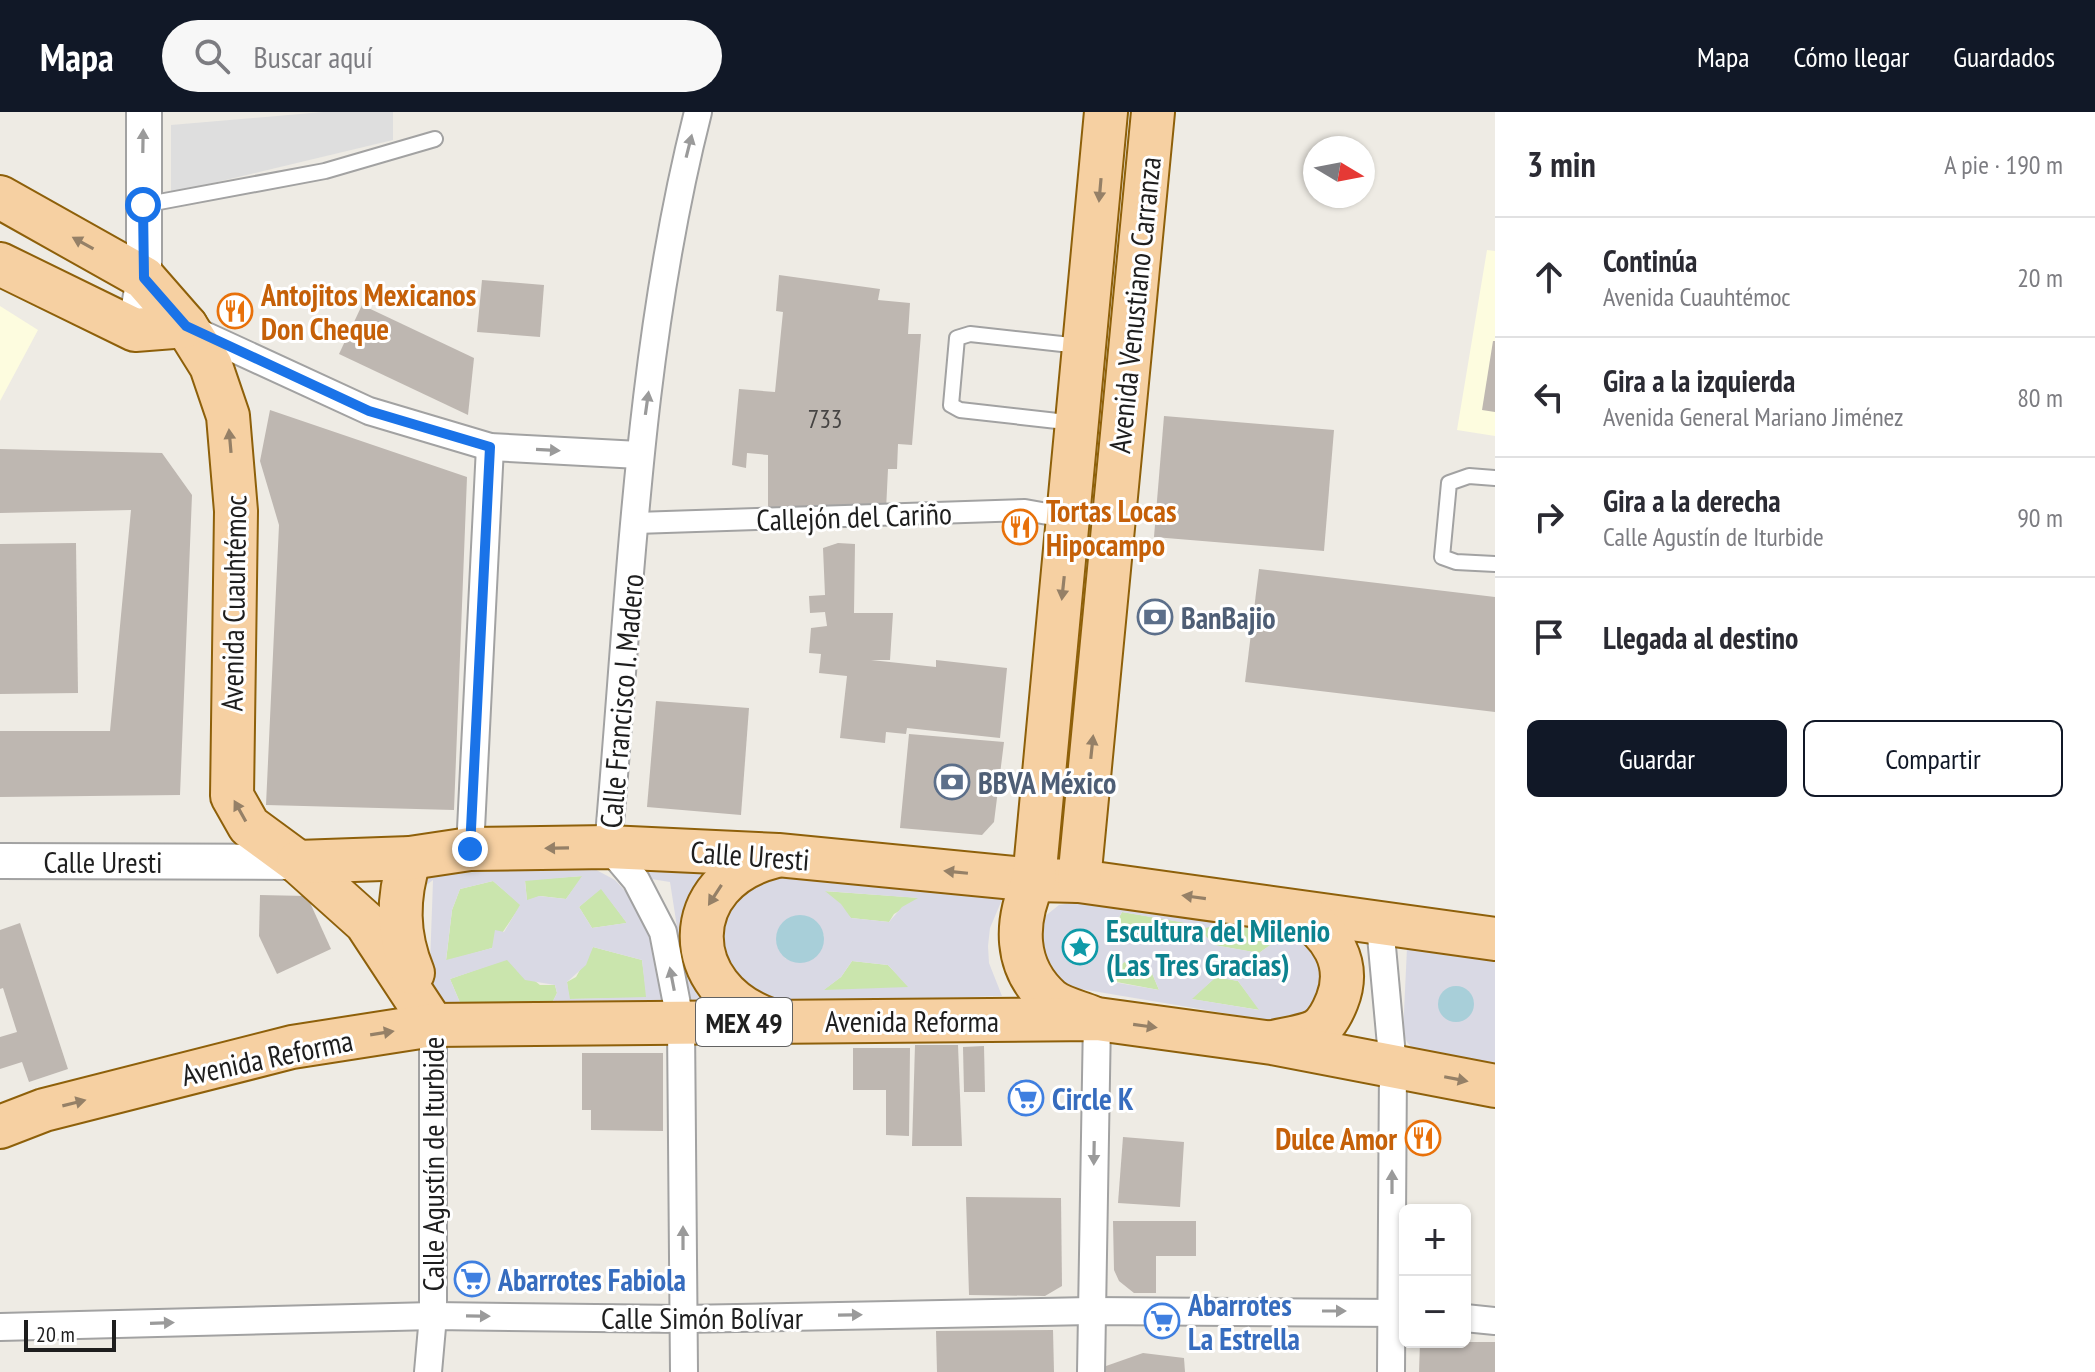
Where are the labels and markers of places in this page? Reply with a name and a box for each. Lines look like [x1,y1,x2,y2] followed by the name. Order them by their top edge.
[260,275,476,348] place label: Antojitos Mexicanos Don Cheque
[216,292,254,330] restaurant icon: Antojitos Mexicanos Don Cheque
[1046,491,1176,564] place label: Tortas Locas Hipocampo
[1001,508,1039,546] restaurant icon: Tortas Locas Hipocampo
[1136,598,1174,636] bank icon: BanBajio
[1181,598,1276,637] place label: BanBajio
[933,763,971,801] bank icon: BBVA México
[978,763,1116,802] place label: BBVA México
[1106,911,1330,984] place label: Escultura del Milenio (Las Tres Gracias)
[1061,928,1099,966] place icon: Escultura del Milenio (Las Tres Gracias)
[1007,1079,1045,1117] supermarket icon: Circle K
[1052,1079,1134,1118] place label: Circle K
[1275,1119,1397,1158] place label: Dulce Amor
[1404,1119,1442,1157] restaurant icon: Dulce Amor
[453,1260,491,1298] supermarket icon: Abarrotes Fabiola
[497,1260,686,1299] place label: Abarrotes Fabiola
[1187,1285,1300,1358] place label: Abarrotes La Estrella
[1143,1302,1181,1340] supermarket icon: Abarrotes La Estrella

